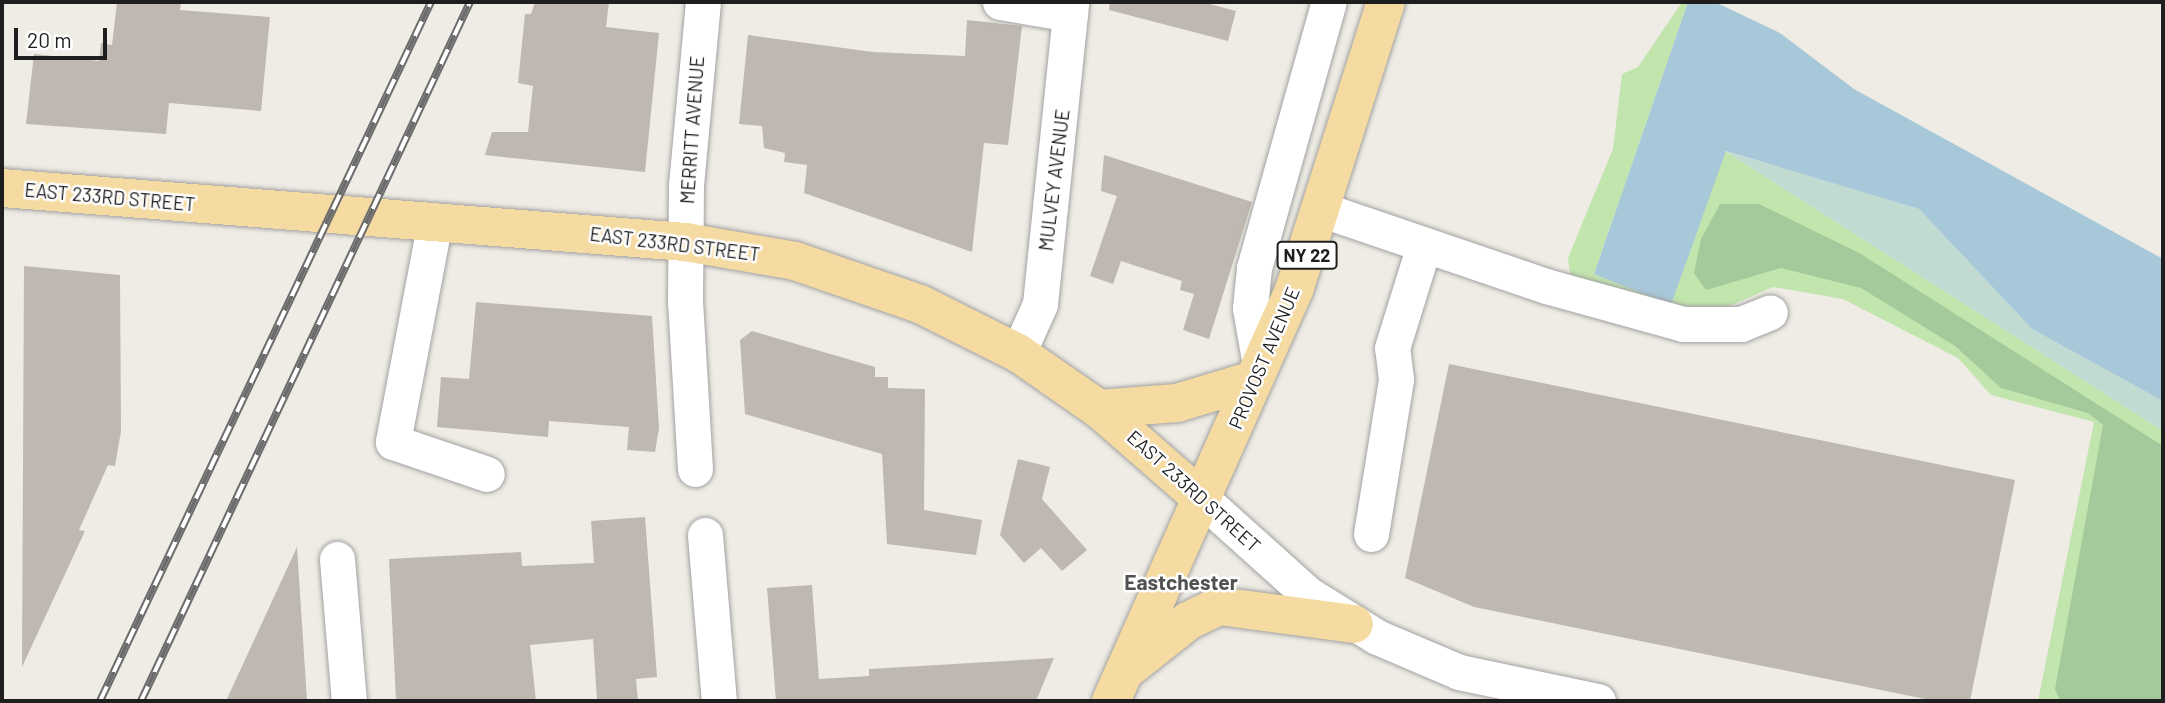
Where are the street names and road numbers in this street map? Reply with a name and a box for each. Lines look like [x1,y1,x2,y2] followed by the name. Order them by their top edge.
[675,55,709,205] street label: MERRITT AVENUE
[1034,108,1074,252] street label: MULVEY AVENUE
[24,178,196,216] street label: EAST 233RD STREET
[589,222,761,266] street label: EAST 233RD STREET
[1276,241,1338,270] road number: NY 22
[1224,284,1304,432] street label: PROVOST AVENUE
[1123,425,1265,557] street label: EAST 233RD STREET

